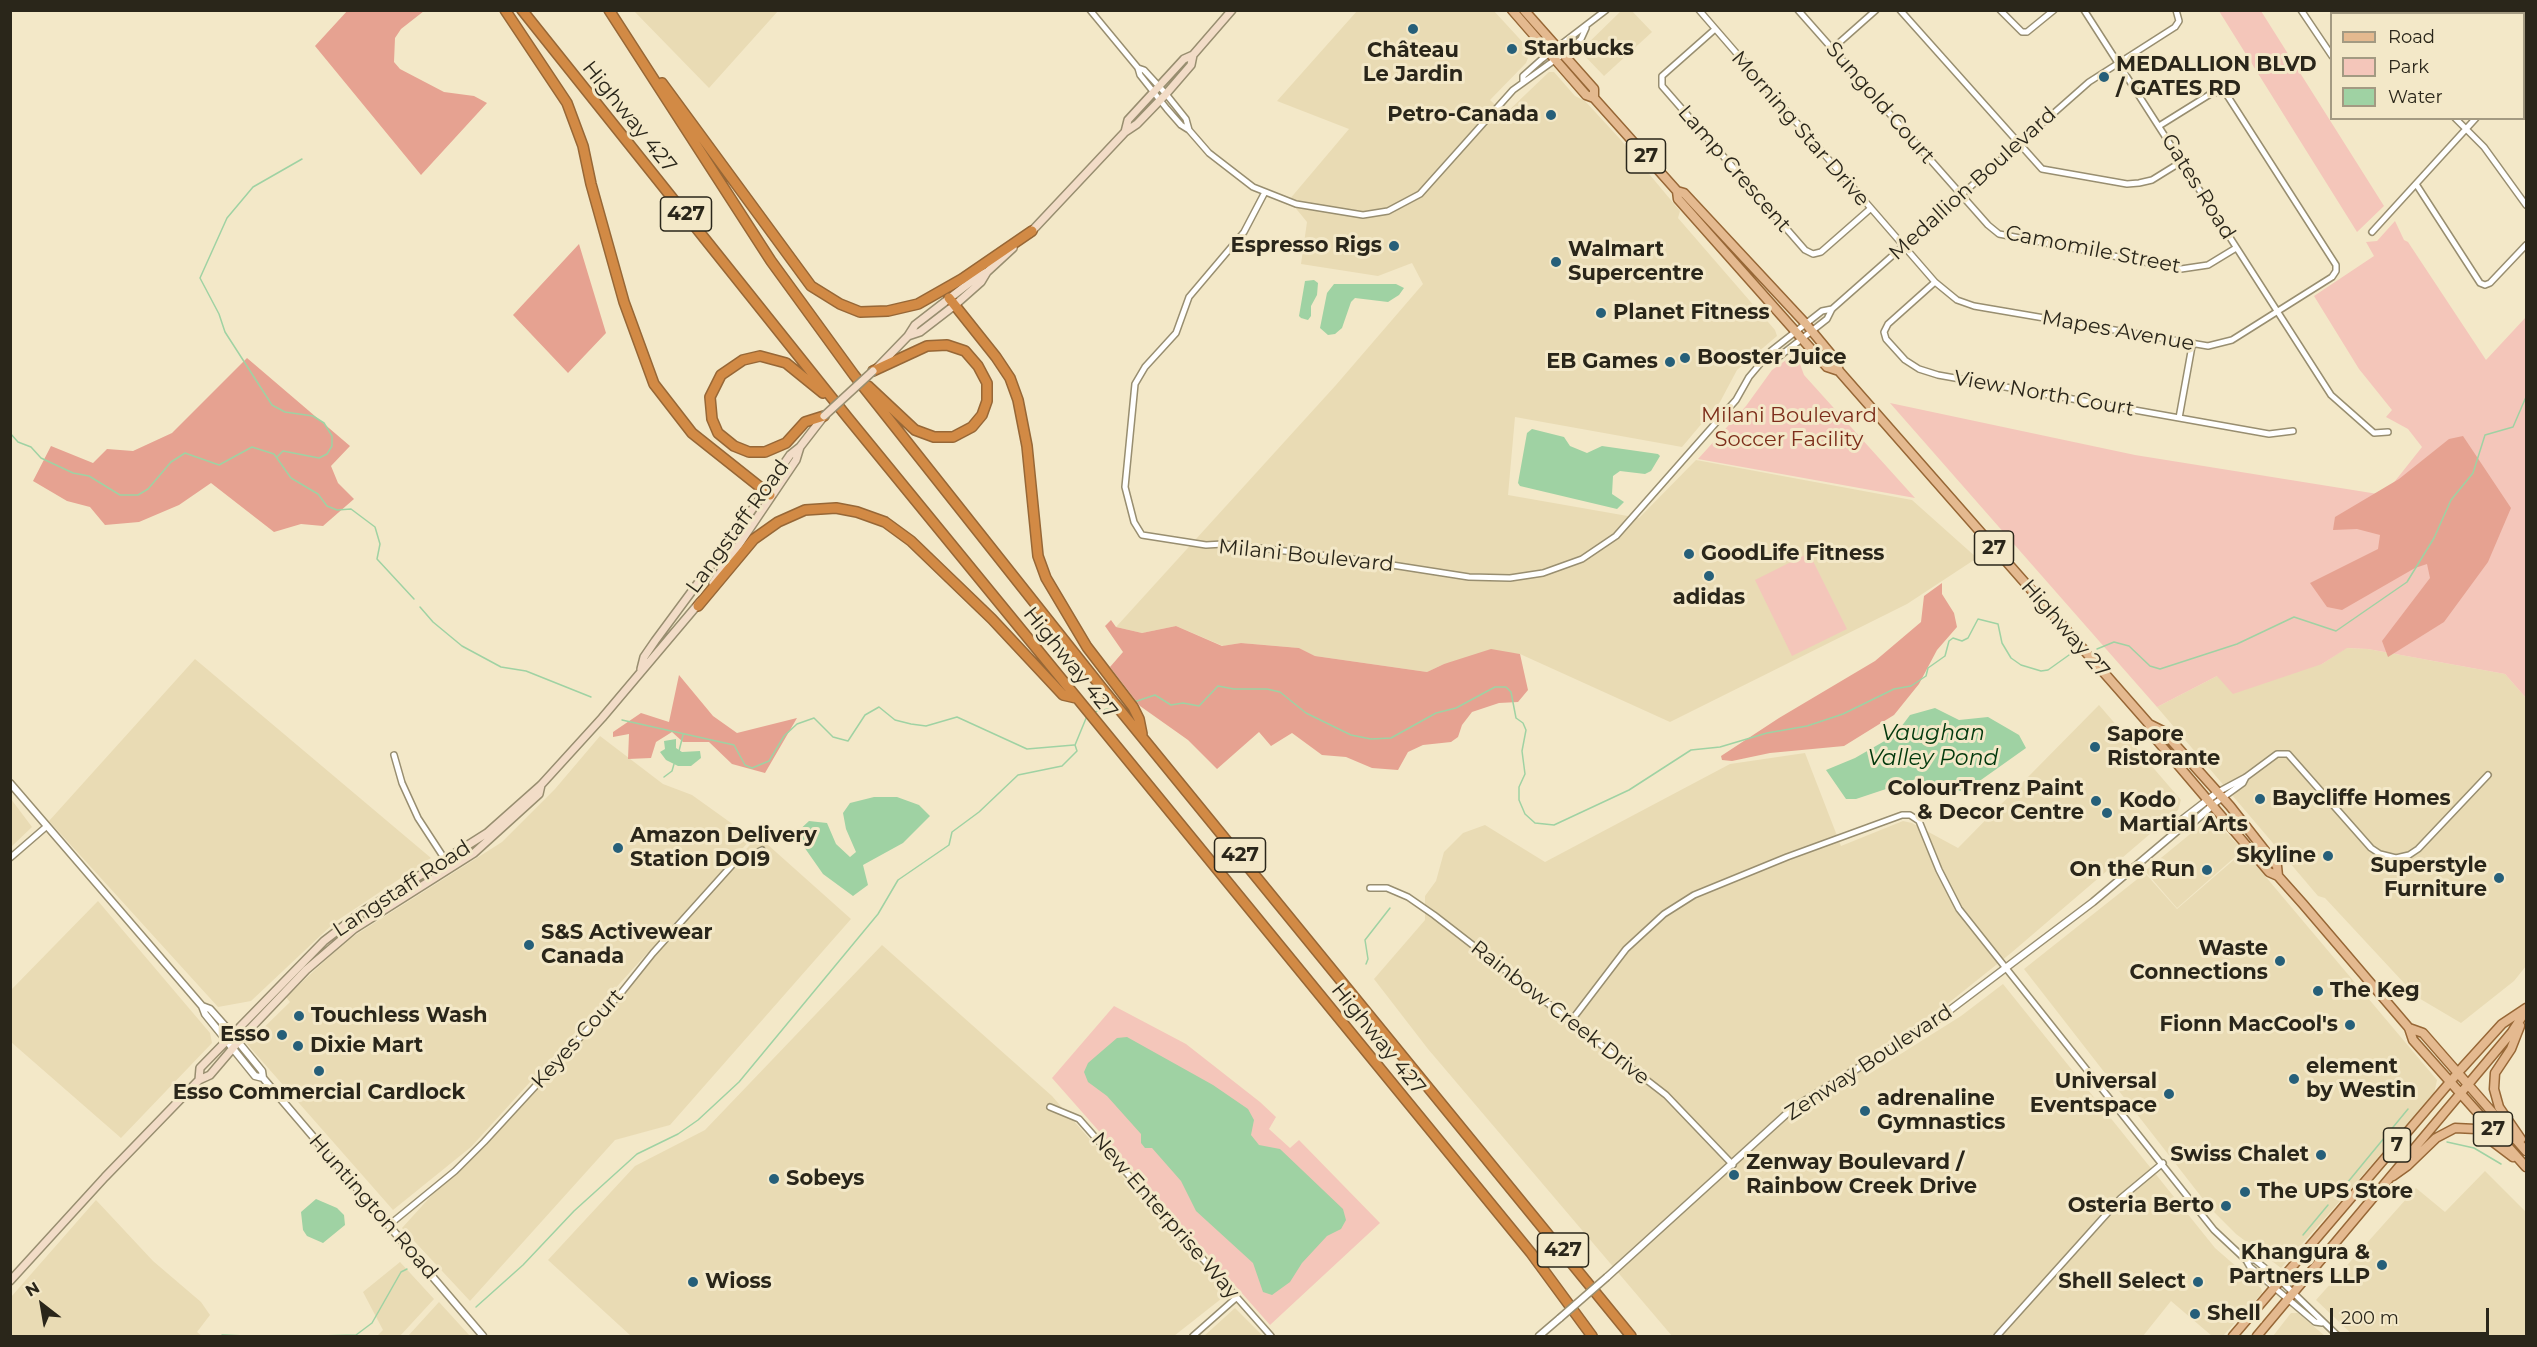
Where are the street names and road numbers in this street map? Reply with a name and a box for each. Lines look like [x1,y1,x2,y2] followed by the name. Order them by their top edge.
[1820,37,1940,169] street label: Sungold Court
[1726,46,1874,212] street label: Morning Star Drive
[576,56,682,178] street label: Highway 427
[1672,100,1796,238] street label: Lamp Crescent
[1884,102,2062,266] street label: Medallion Boulevard
[2155,129,2241,245] street label: Gates Road
[1626,139,1666,173] road number: 27
[660,197,712,231] road number: 427
[2003,221,2183,279] street label: Camomile Street
[2040,305,2196,357] street label: Mapes Avenue
[1952,366,2136,422] street label: View North Court
[681,455,795,599] street label: Langstaff Road
[1974,531,2014,565] road number: 27
[1217,534,1395,578] street label: Milani Boulevard
[2015,575,2115,683] street label: Highway 27
[1017,602,1123,724] street label: Highway 427
[329,835,475,943] street label: Langstaff Road
[1214,838,1266,872] road number: 427
[1466,935,1654,1091] street label: Rainbow Creek Drive
[1325,978,1431,1100] street label: Highway 427
[527,984,629,1094] street label: Keyes Court
[1781,1000,1957,1126] street label: Zenway Boulevard
[2474,1112,2512,1146] road number: 27
[1086,1127,1244,1305] street label: New Enterprise Way
[2384,1128,2410,1162] road number: 7
[303,1129,443,1285] street label: Huntington Road
[1538,1233,1588,1267] road number: 427

